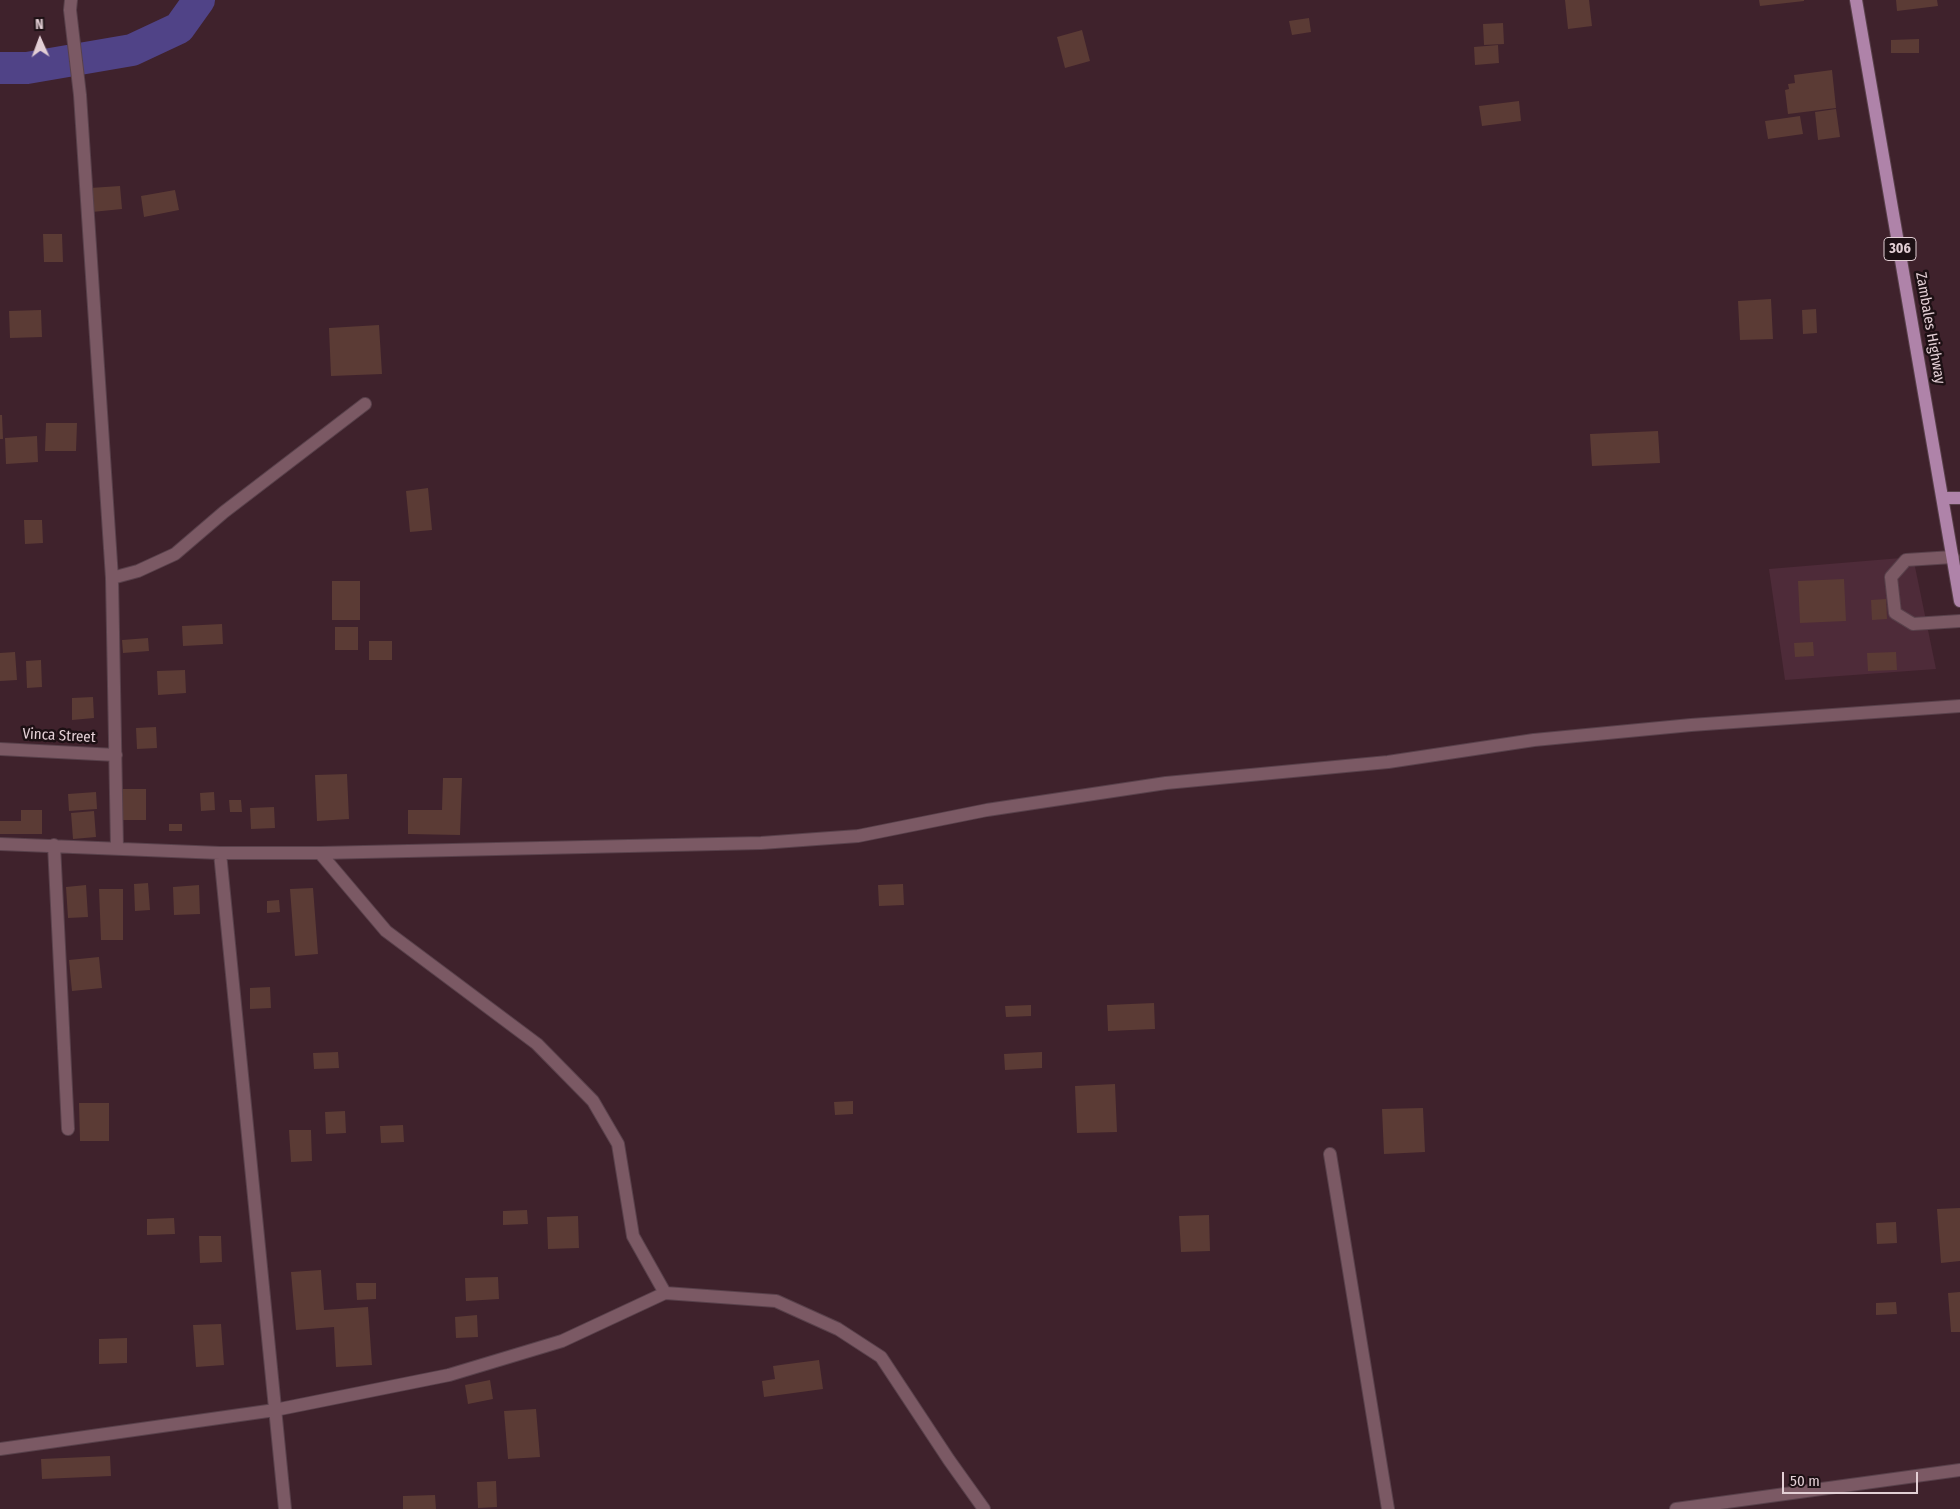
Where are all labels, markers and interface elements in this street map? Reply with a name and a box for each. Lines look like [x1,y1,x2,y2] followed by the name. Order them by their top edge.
[15,15,65,65] north arrow
[35,16,44,33] text: N
[1884,238,1916,260] road number: 306
[1911,271,1949,385] street label: Zambales Highway
[22,725,96,747] street label: Vinca Street
[1785,1462,1921,1494] scale bar
[1790,1472,1820,1490] text: 50 m

